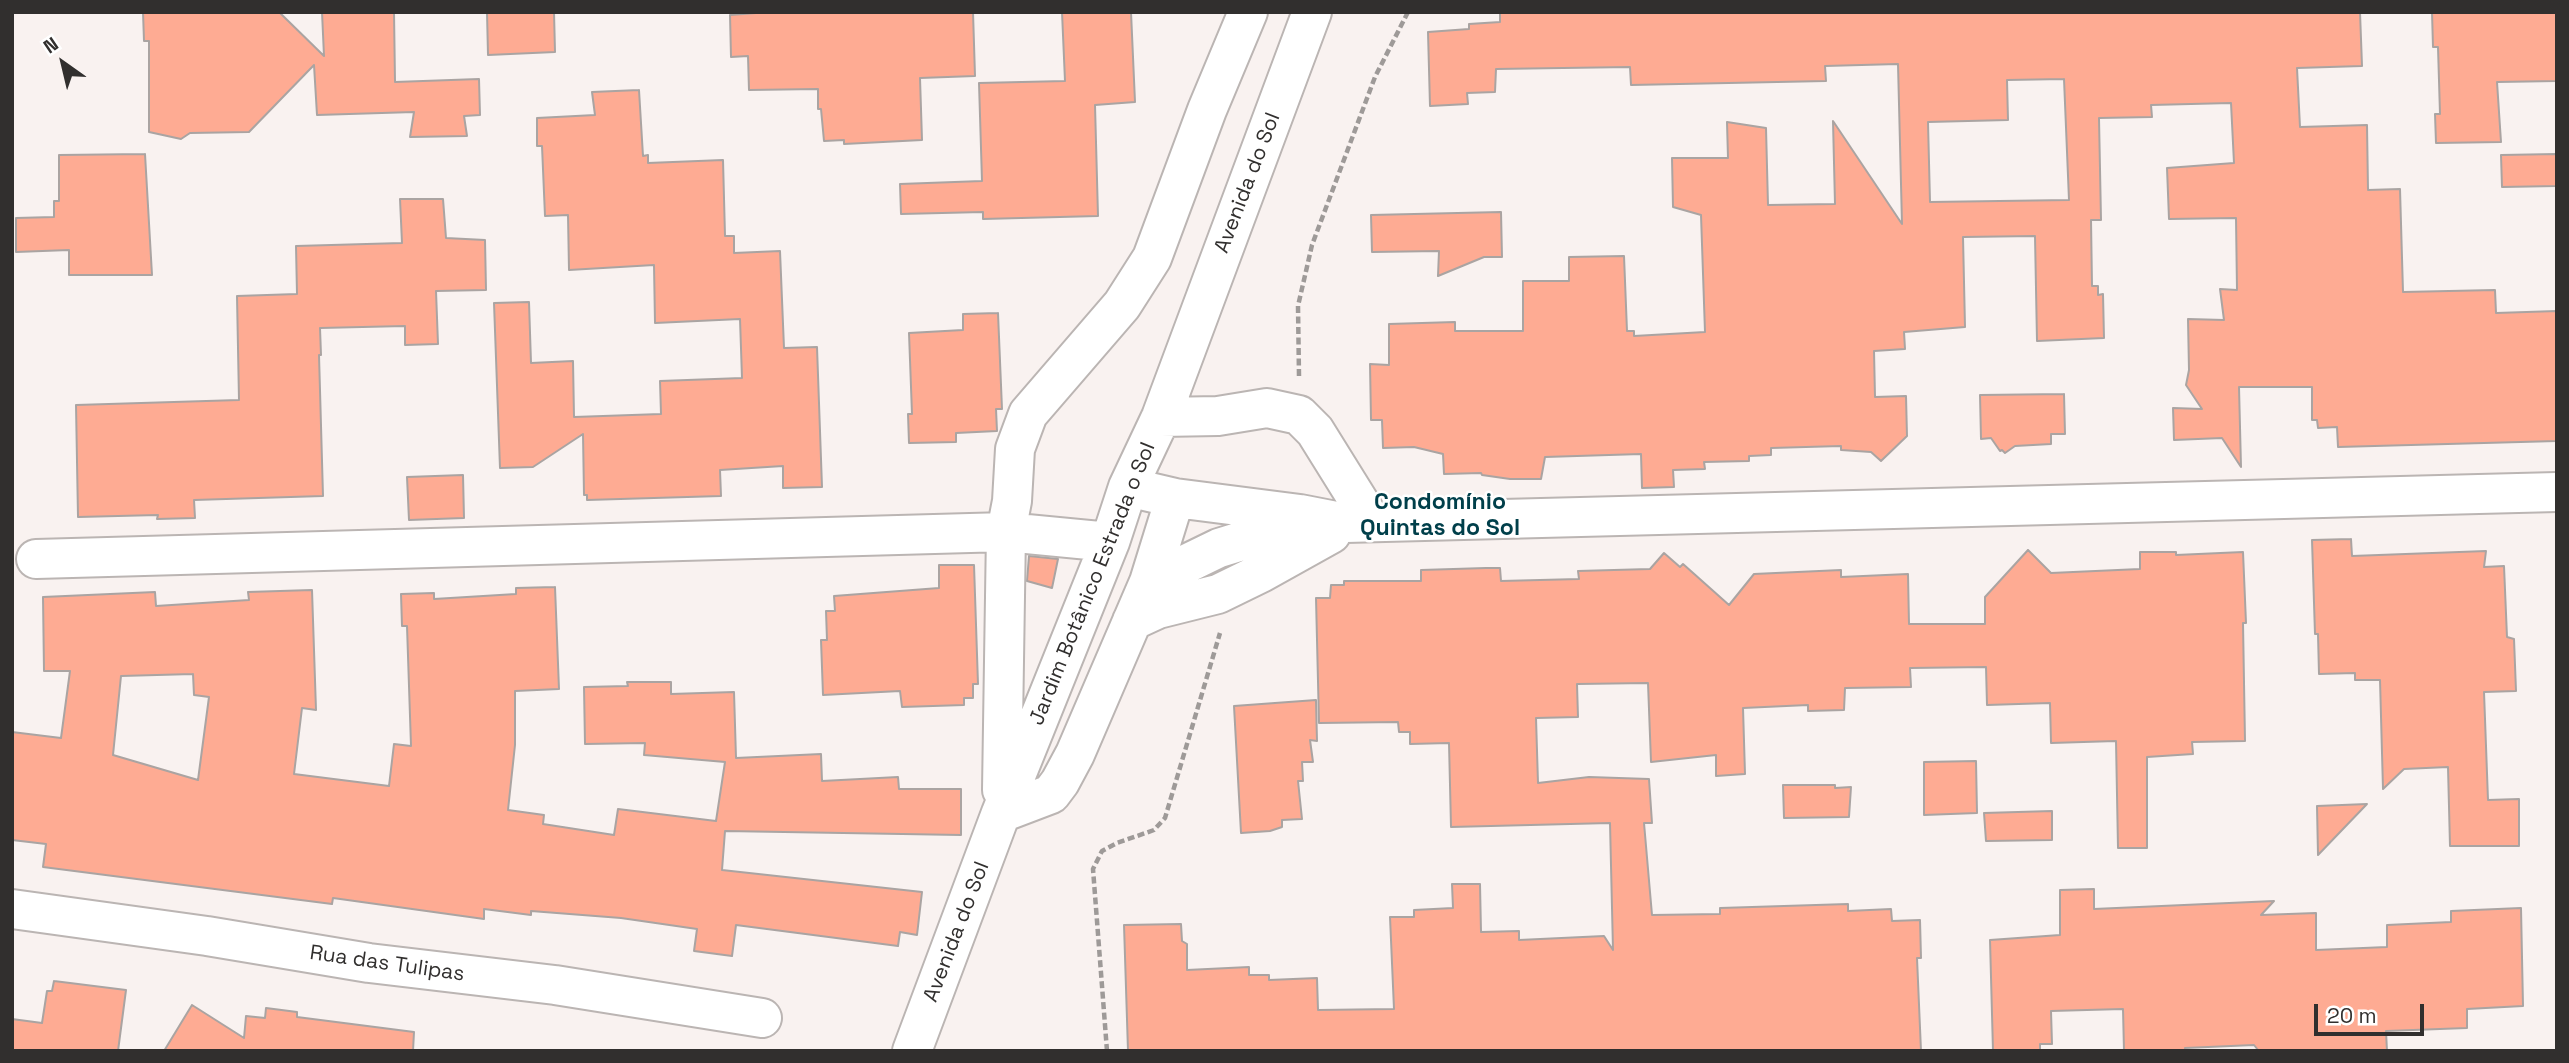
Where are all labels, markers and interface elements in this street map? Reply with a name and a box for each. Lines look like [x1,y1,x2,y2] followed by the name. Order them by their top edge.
[28,28,98,98] north arrow
[39,31,63,59] text: N
[1210,109,1286,257] street label: Avenida do Sol
[1025,439,1161,729] street label: Jardim Botânico Estrada o Sol
[1360,489,1520,543] district label: Condomínio Quintas do Sol
[919,858,995,1006] street label: Avenida do Sol
[308,941,466,987] street label: Rua das Tulipas
[2317,990,2427,1034] scale bar
[2327,1002,2377,1029] text: 20 m

